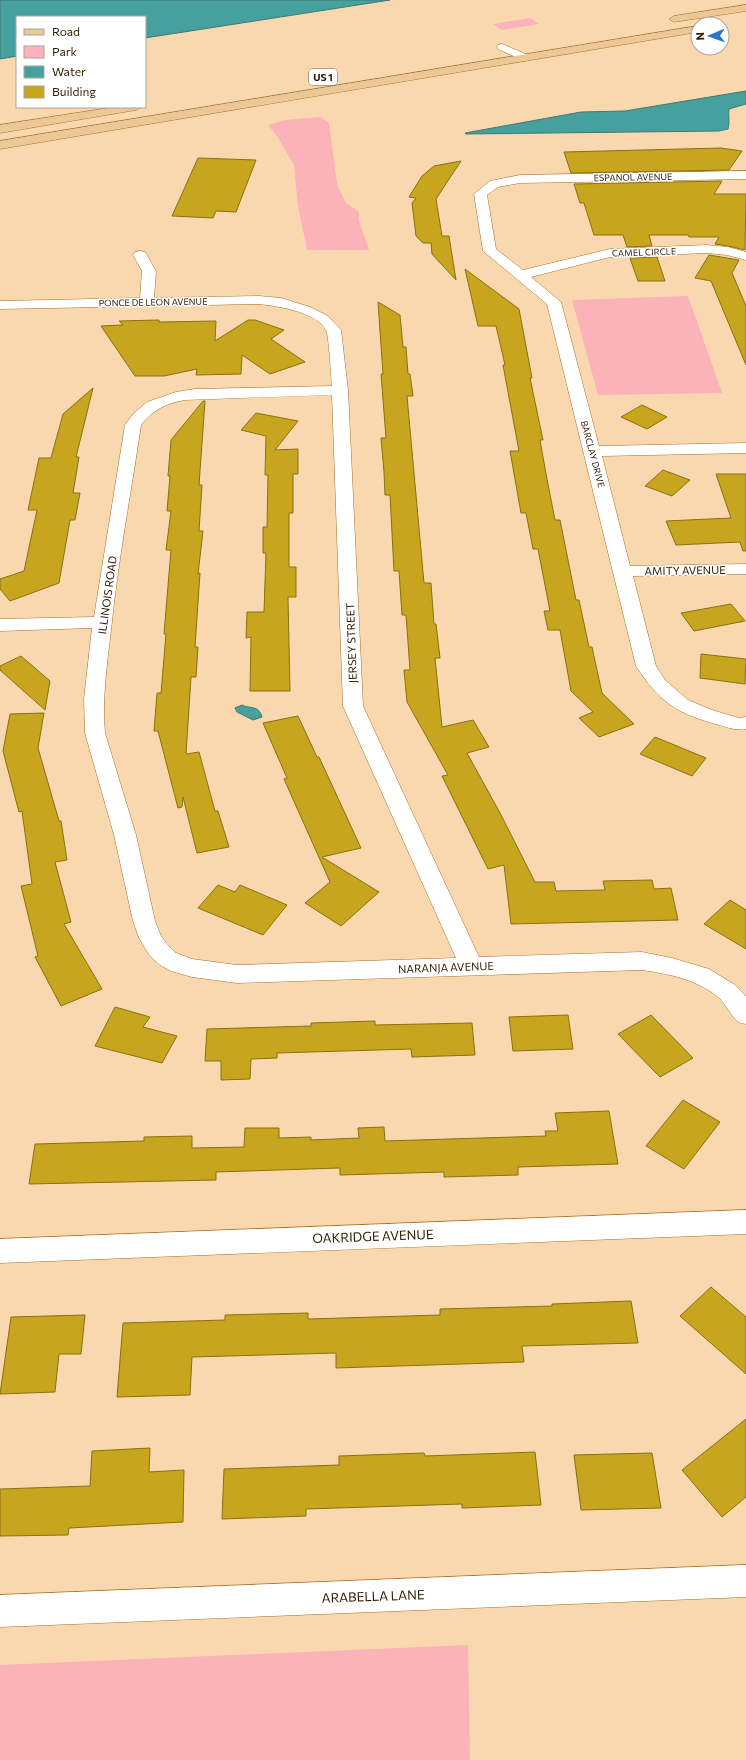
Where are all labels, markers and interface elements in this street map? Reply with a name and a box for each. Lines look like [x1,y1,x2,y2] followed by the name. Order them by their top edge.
[16,16,146,108] legend
[690,16,730,56] north arrow
[52,24,80,38] text: Road
[693,32,706,41] text: N
[52,44,78,58] text: Park
[52,64,86,78] text: Water
[309,69,337,85] road number: US 1
[52,84,96,98] text: Building
[594,171,672,183] street label: ESPANOL AVENUE
[612,245,676,259] street label: CAMEL CIRCLE
[98,296,208,308] street label: PONCE DE LEON AVENUE
[579,419,607,489] street label: BARCLAY DRIVE
[95,555,119,635] street label: ILLINOIS ROAD
[644,563,726,577] street label: AMITY AVENUE
[343,603,360,683] street label: JERSEY STREET
[398,959,494,976] street label: NARANJA AVENUE
[312,1226,434,1246] street label: OAKRIDGE AVENUE
[321,1586,425,1606] street label: ARABELLA LANE

